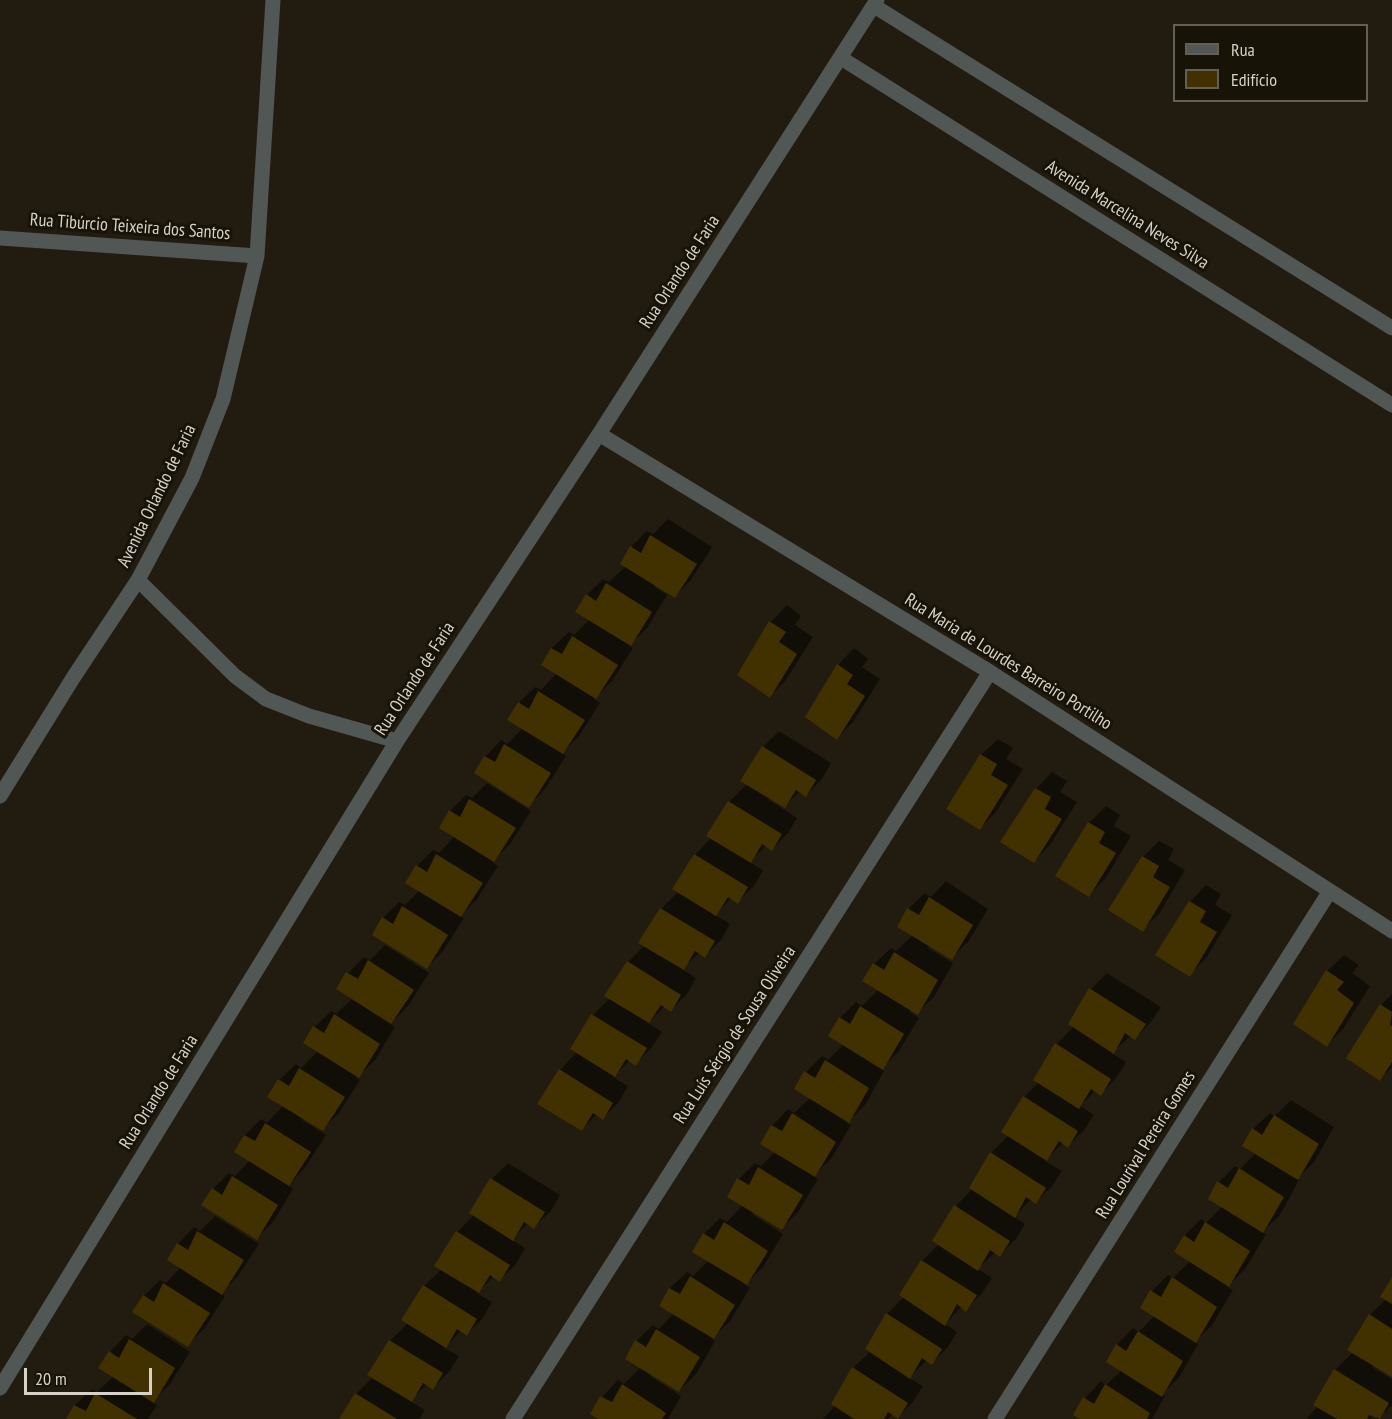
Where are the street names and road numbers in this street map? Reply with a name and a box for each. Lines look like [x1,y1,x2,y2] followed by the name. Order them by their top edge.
[1041,156,1213,274] street label: Avenida Marcelina Neves Silva
[29,209,231,245] street label: Rua Tibúrcio Teixeira dos Santos
[635,211,725,333] street label: Rua Orlando de Faria
[113,421,201,571] street label: Avenida Orlando de Faria
[900,589,1116,735] street label: Rua Maria de Lourdes Barreiro Portilho
[370,618,460,740] street label: Rua Orlando de Faria
[669,942,801,1128] street label: Rua Luís Sérgio de Sousa Oliveira
[115,1031,203,1153] street label: Rua Orlando de Faria
[1092,1067,1200,1223] street label: Rua Lourival Pereira Gomes

